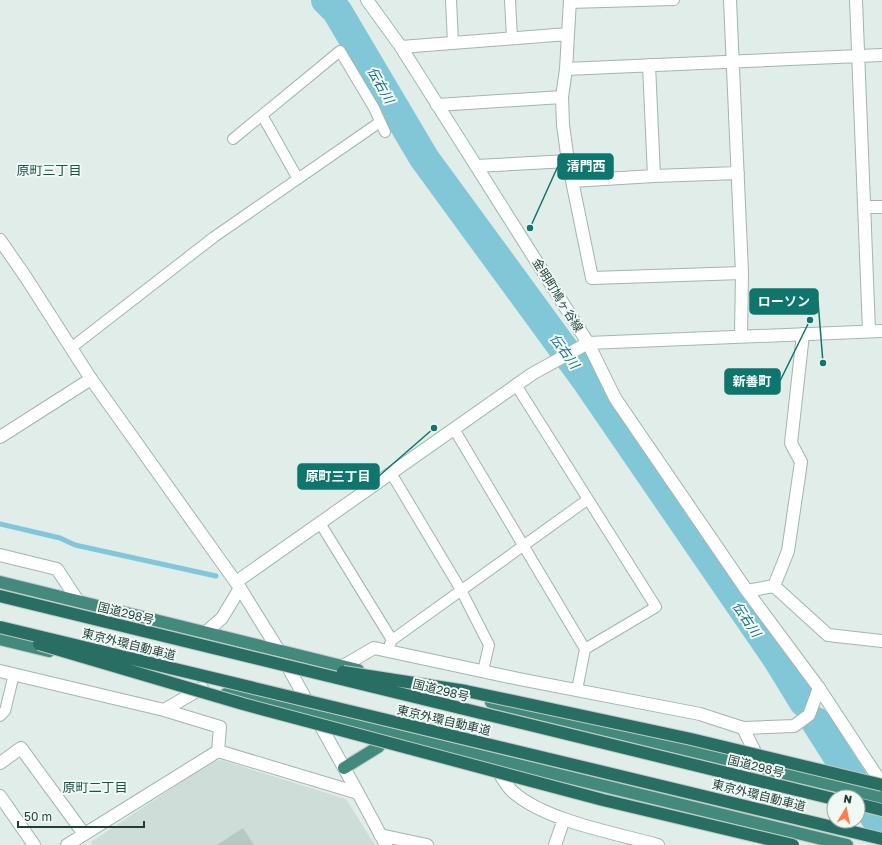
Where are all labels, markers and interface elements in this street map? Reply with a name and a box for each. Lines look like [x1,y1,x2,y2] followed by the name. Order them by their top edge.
[364,64,399,108] water label: 伝右川
[558,154,613,179] callout: 清門西
[566,158,606,174] text: 清門西
[16,162,82,178] district label: 原町三丁目
[529,255,587,335] street label: 金明町鳩ヶ谷線
[750,289,818,314] callout: ローソン
[758,293,810,309] text: ローソン
[547,331,584,373] water label: 伝右川
[725,369,780,394] callout: 新善町
[732,373,772,389] text: 新善町
[298,464,379,489] callout: 原町三丁目
[305,468,371,484] text: 原町三丁目
[729,598,766,641] water label: 伝右川
[96,599,156,627] street label: 国道298号
[81,625,177,663] street label: 東京外環自動車道
[411,676,471,704] street label: 国道298号
[396,702,492,738] street label: 東京外環自動車道
[726,752,786,780] street label: 国道298号
[711,776,807,814] street label: 東京外環自動車道
[62,779,128,795] district label: 原町二丁目
[826,789,866,829] north arrow
[843,792,853,806] text: N
[18,803,144,829] scale bar
[24,809,52,824] text: 50 m

